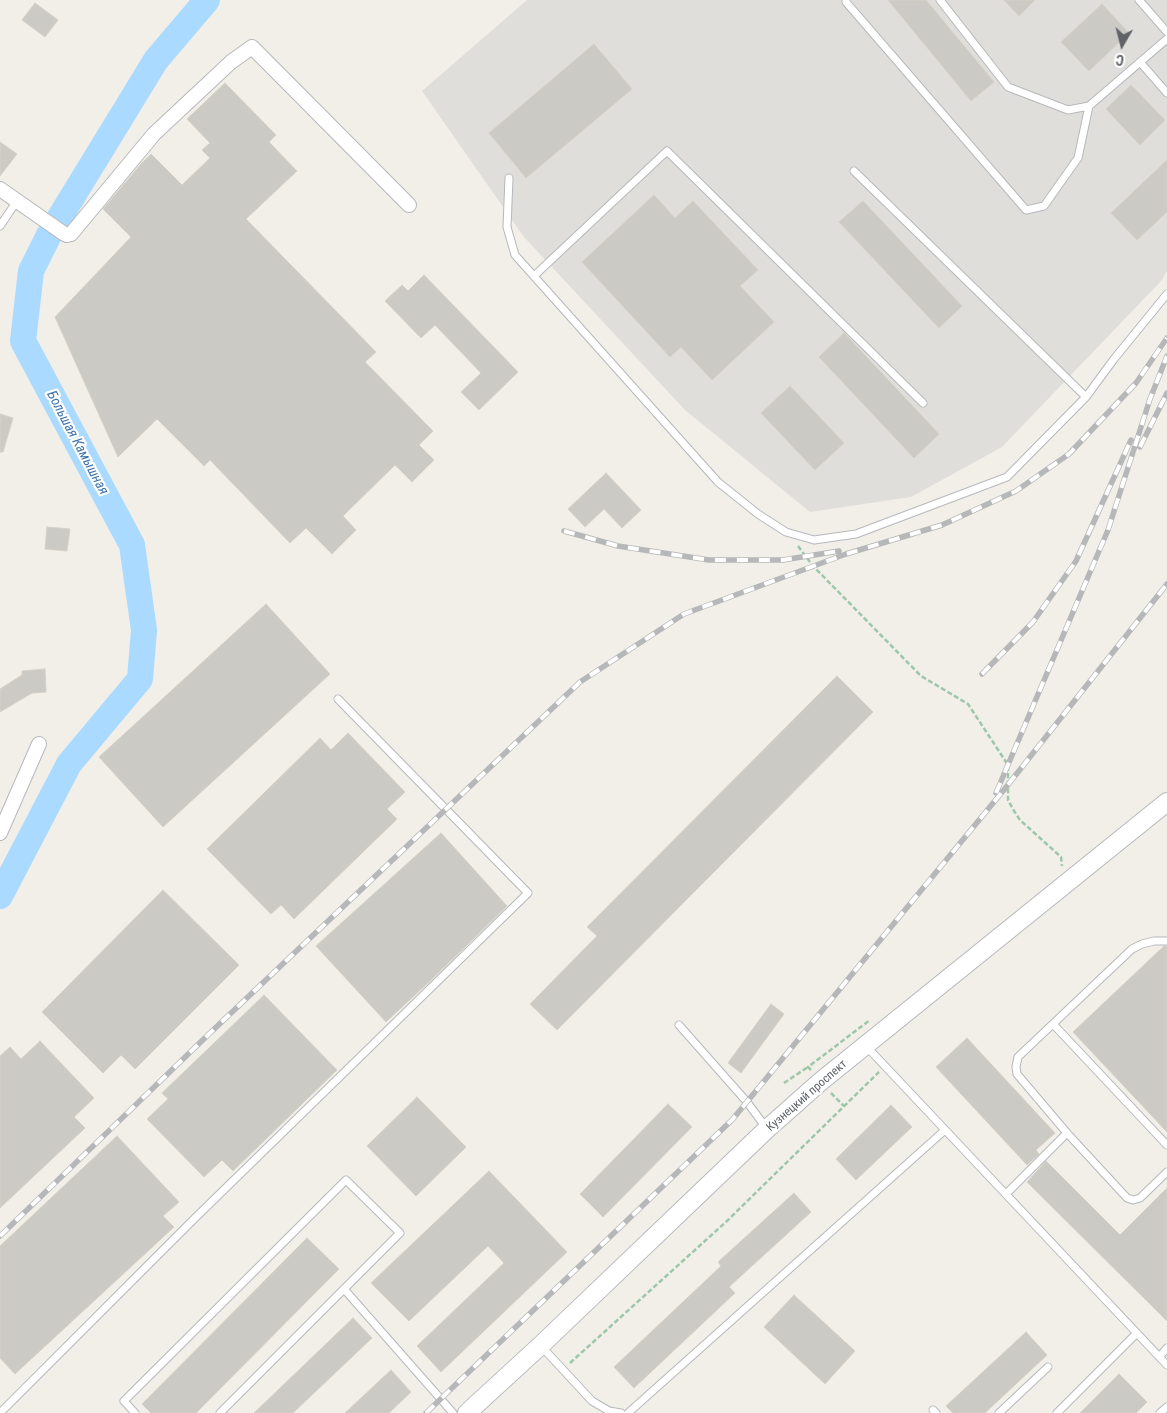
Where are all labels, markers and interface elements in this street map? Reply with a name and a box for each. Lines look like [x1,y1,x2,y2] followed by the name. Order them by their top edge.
[1097,20,1147,70] north arrow
[1115,51,1125,68] text: С
[43,388,111,498] water label: Большая Камышная
[764,1057,850,1135] street label: Кузнецкий проспект

